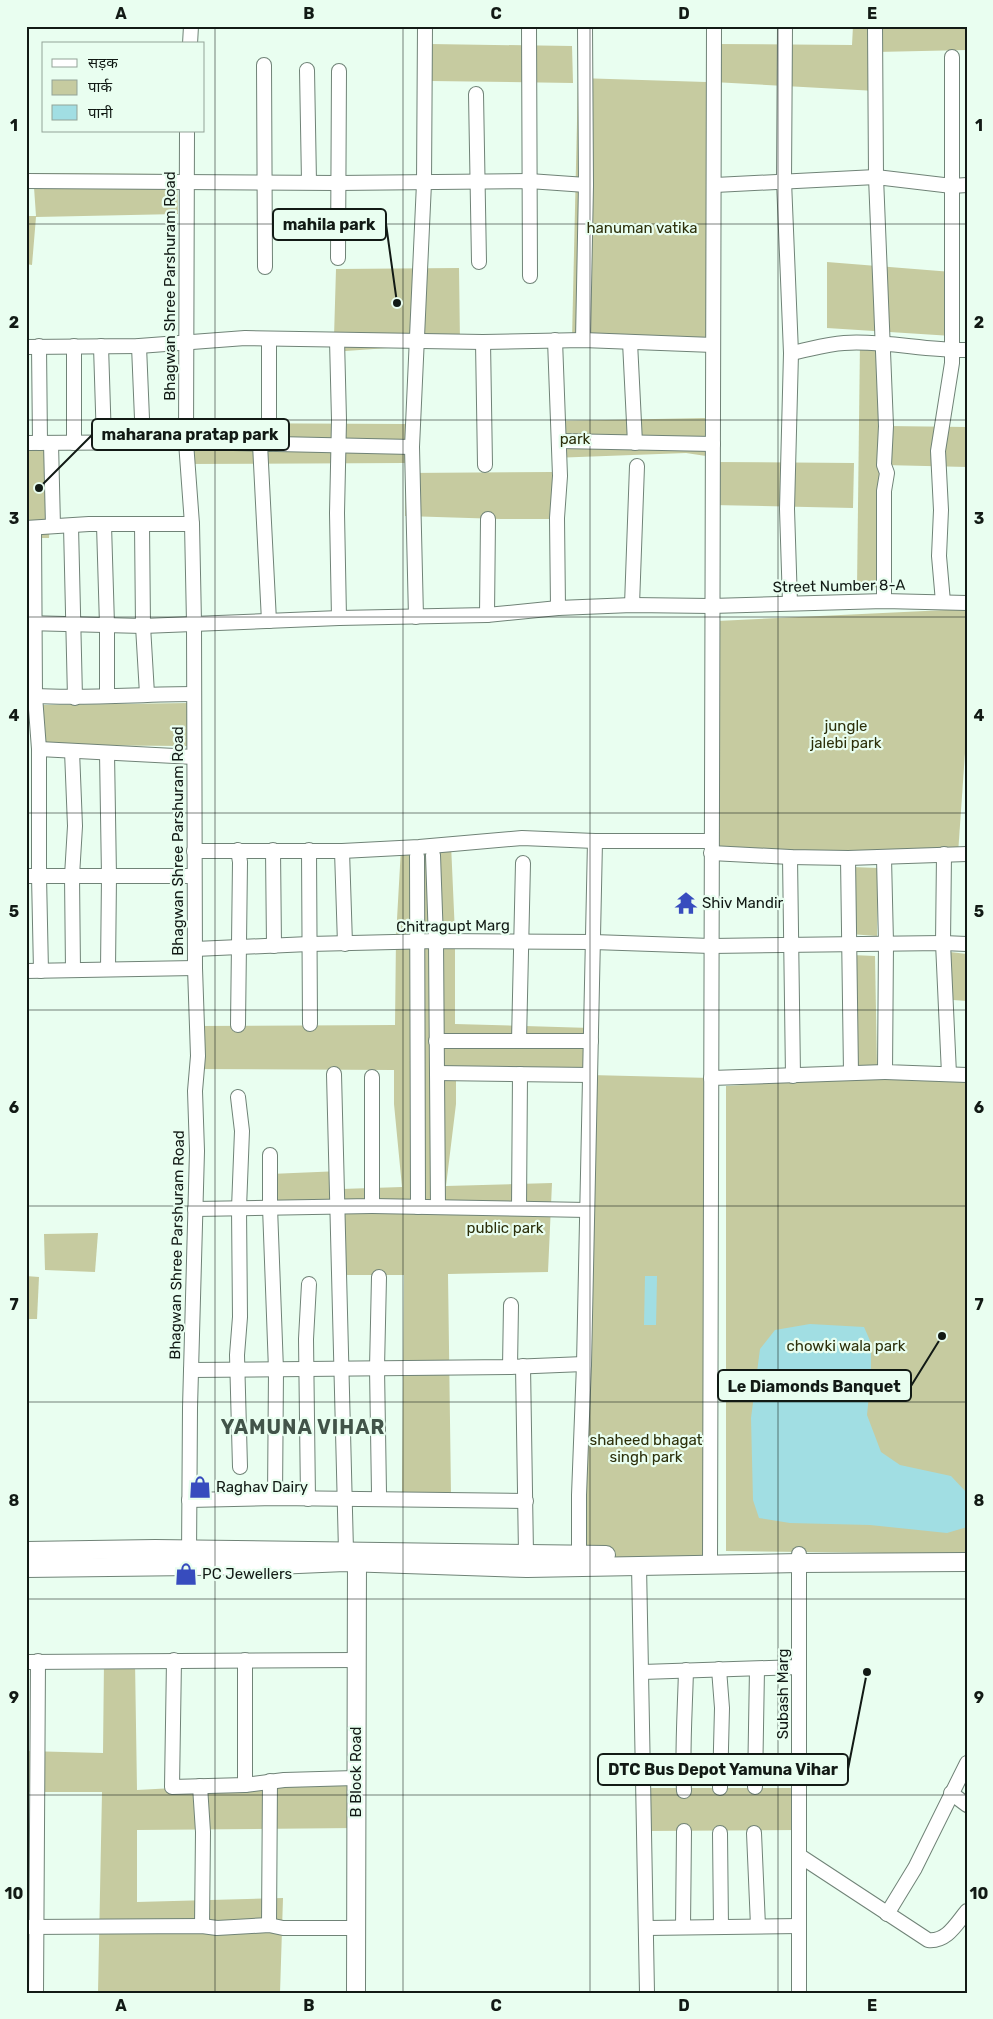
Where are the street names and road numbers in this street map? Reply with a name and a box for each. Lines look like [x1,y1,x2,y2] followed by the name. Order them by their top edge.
[161,171,179,401] street label: Bhagwan Shree Parshuram Road
[773,576,905,596] street label: Street Number 8-A
[169,726,187,956] street label: Bhagwan Shree Parshuram Road
[396,916,510,936] street label: Chitragupt Marg
[166,1130,188,1360] street label: Bhagwan Shree Parshuram Road
[774,1649,792,1739] street label: Subash Marg
[347,1726,365,1818] street label: B Block Road

